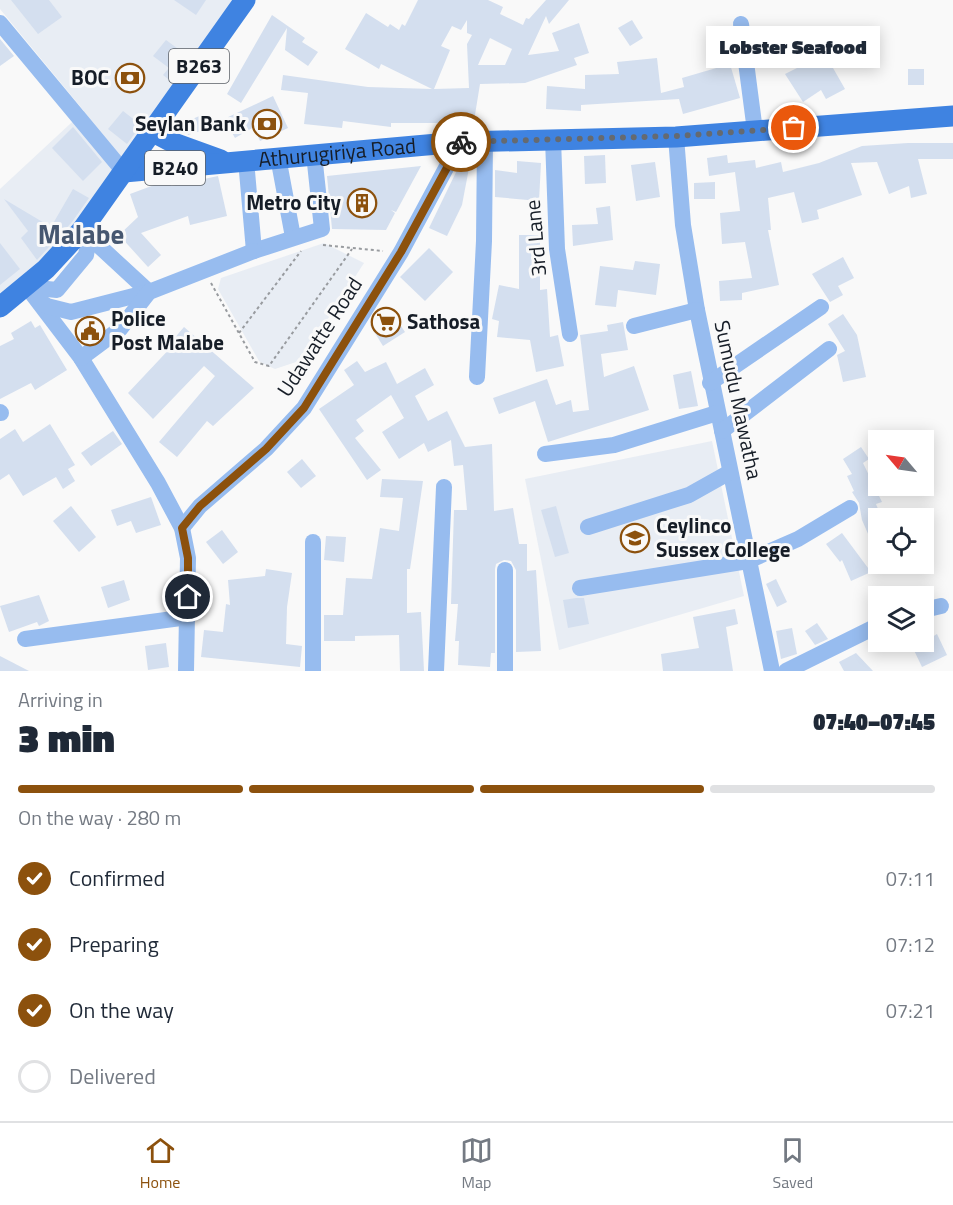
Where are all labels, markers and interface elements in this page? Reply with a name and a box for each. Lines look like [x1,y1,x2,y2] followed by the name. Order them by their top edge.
[707,26,881,68] callout: Lobster Seafood
[719,31,867,62] text: Lobster Seafood
[169,49,229,83] road number: B263
[71,61,109,93] place label: BOC
[114,62,146,94] bank icon: BOC
[768,102,819,153] pin
[135,107,246,139] place label: Seylan Bank
[251,108,283,140] bank icon: Seylan Bank
[777,111,810,144] icon: bag
[431,112,491,172] courier
[445,126,478,159] icon: bike
[257,129,417,175] street label: Athurugiriya Road
[145,151,205,185] road number: B240
[246,186,341,218] place label: Metro City
[346,187,378,219] building icon: Metro City
[516,198,554,278] street label: 3rd Lane
[38,213,124,254] district label: Malabe
[268,270,370,403] street label: Udawatte Road
[111,302,224,358] place label: Police Post Malabe
[407,305,480,337] place label: Sathosa
[370,306,402,338] supermarket icon: Sathosa
[74,315,106,347] public building icon: Police Post Malabe
[706,317,772,483] street label: Sumudu Mawatha
[868,430,934,496] north arrow
[868,430,934,652] map controls
[868,508,934,574] button: locate
[656,509,791,565] place label: Ceylinco Sussex College
[619,522,651,554] school or university icon: Ceylinco Sussex College
[162,571,213,622] pin
[171,580,204,613] icon: home
[868,586,934,652] button: layers
[18,684,103,715] text: Arriving in
[813,705,935,739] text: 07:40–07:45
[18,708,115,767] text: 3 min
[18,802,181,833] text: On the way · 280 m
[69,861,165,895] text: Confirmed
[18,862,51,895] icon: check
[886,863,935,894] text: 07:11
[69,927,159,961] text: Preparing
[18,928,51,961] icon: check
[886,929,935,960] text: 07:12
[69,993,174,1027] text: On the way
[18,994,51,1027] icon: check
[886,995,935,1026] text: 07:21
[69,1059,156,1093] text: Delivered
[140,1134,180,1194] tab: Home
[460,1134,493,1194] tab: Map
[772,1134,813,1194] tab: Saved

